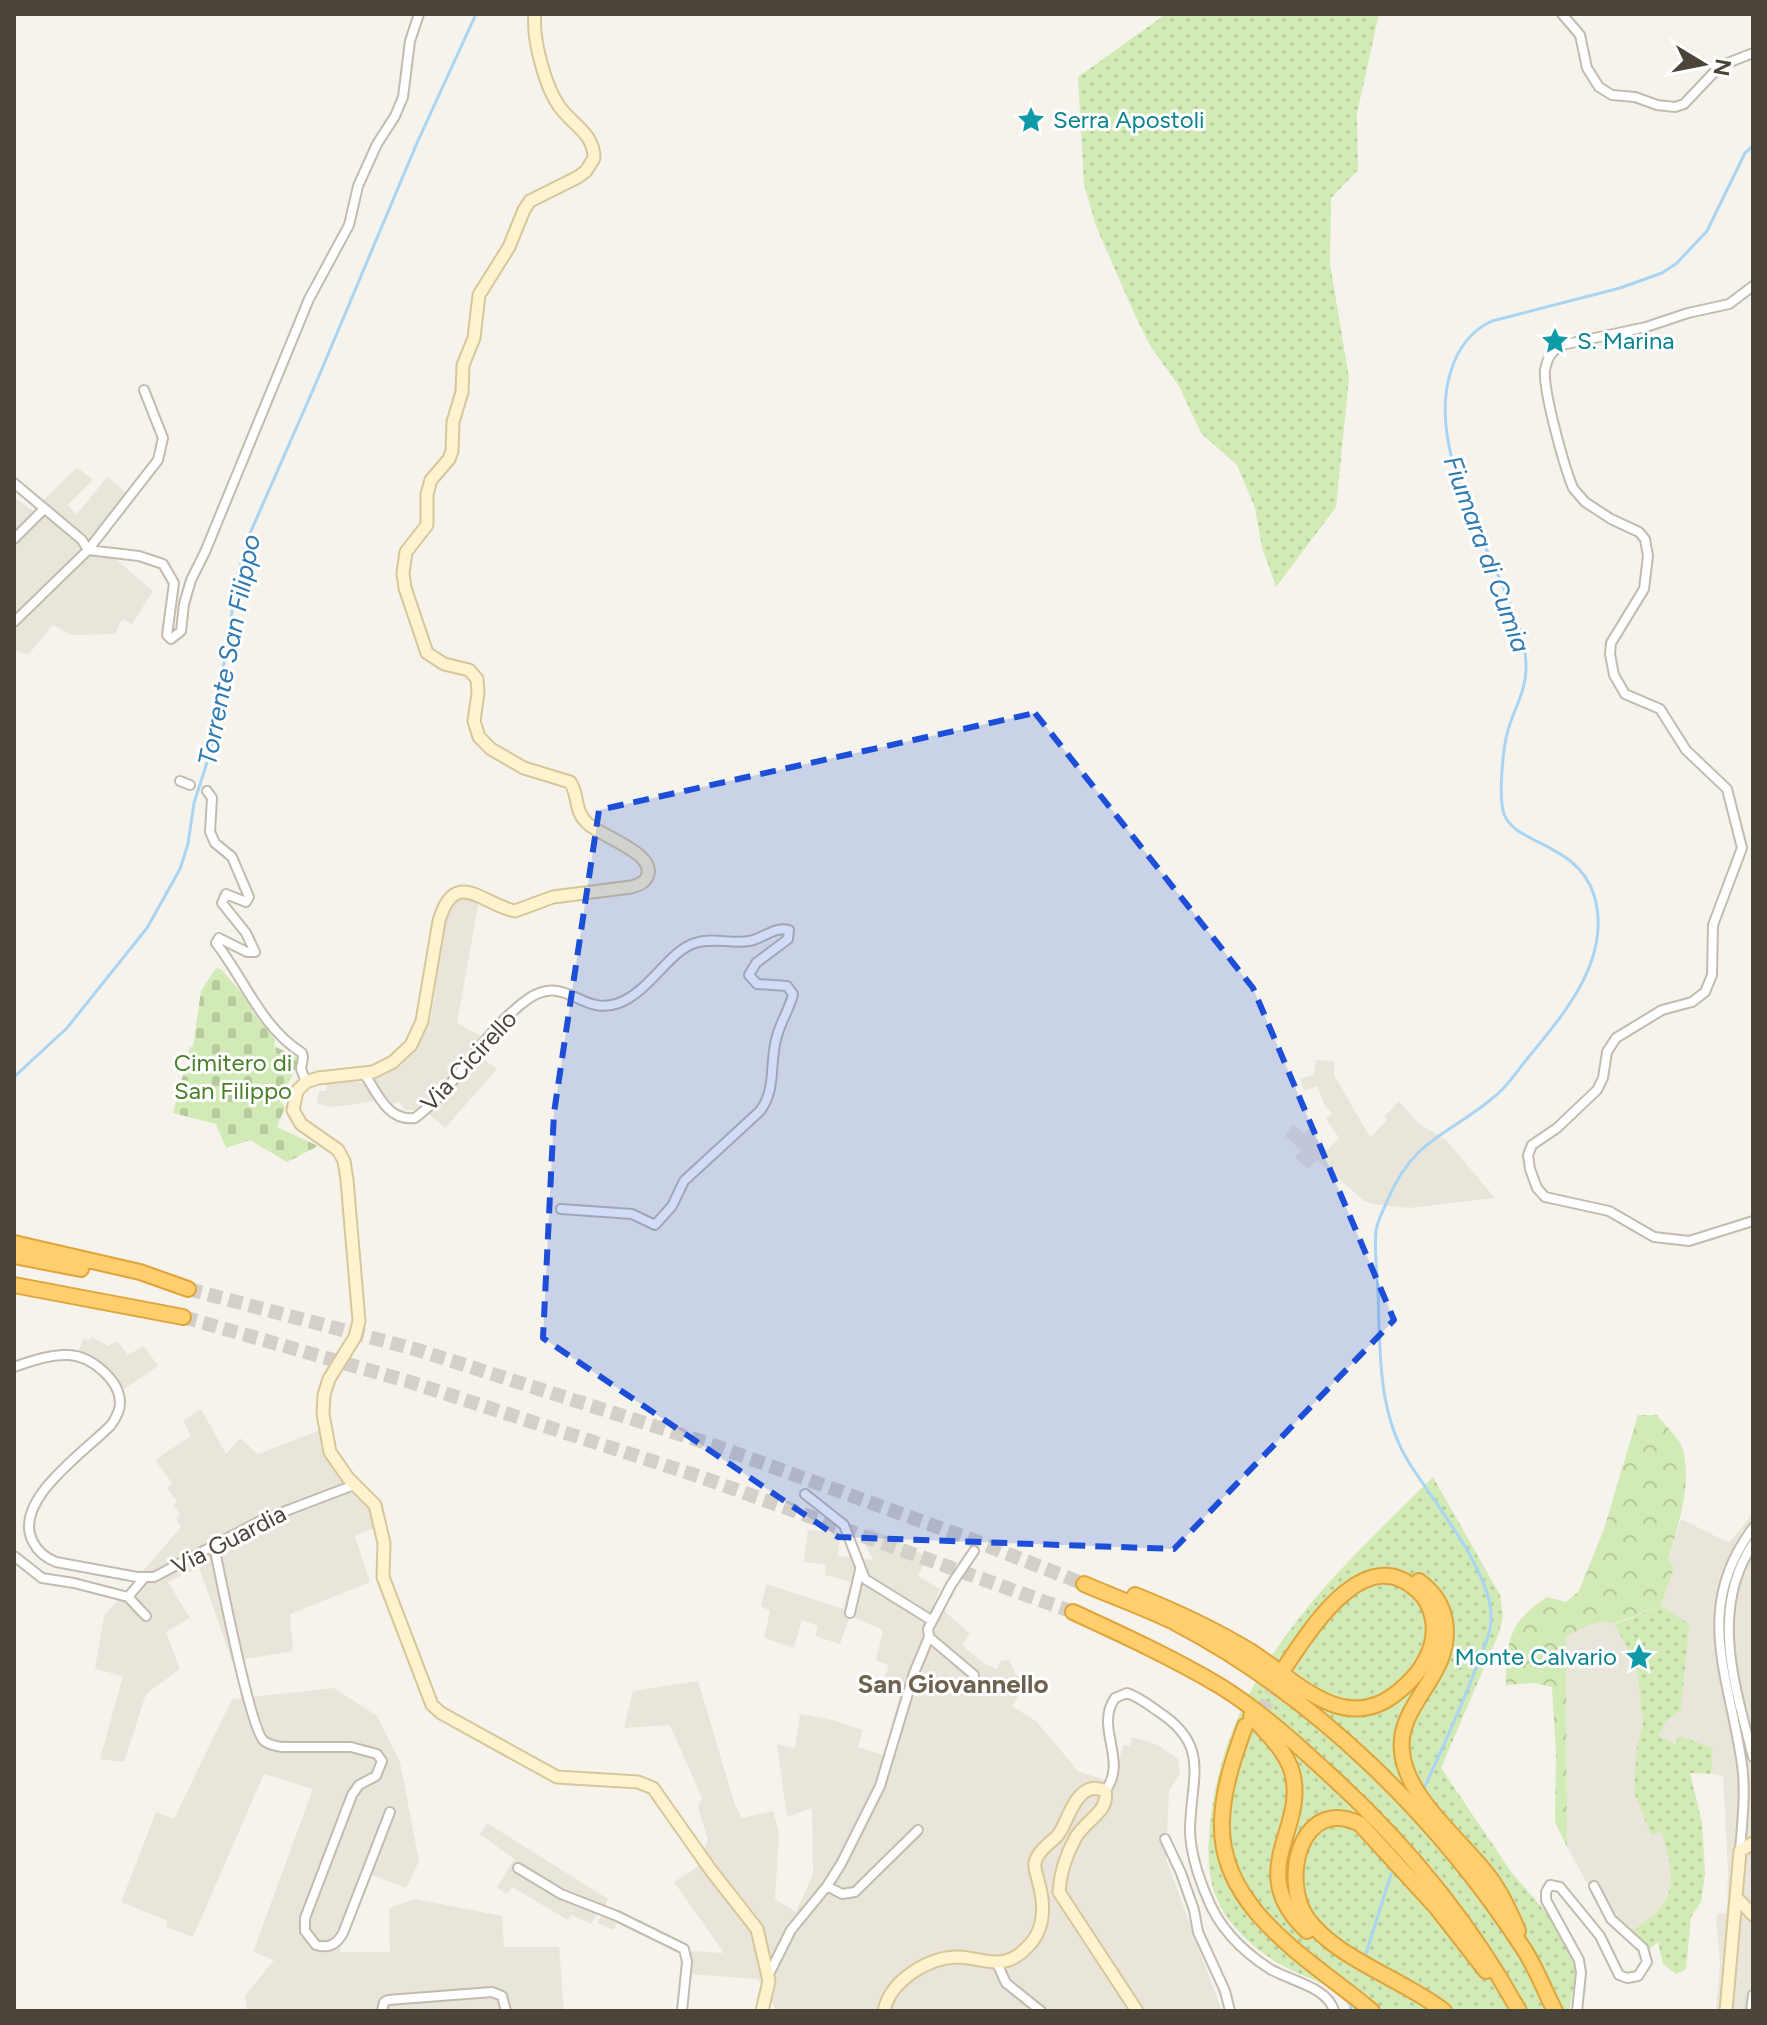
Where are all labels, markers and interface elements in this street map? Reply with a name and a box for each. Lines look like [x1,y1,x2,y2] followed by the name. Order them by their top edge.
[1663,24,1743,104] north arrow
[1707,57,1737,78] text: N
[1016,105,1046,135] place icon: Serra Apostoli
[1053,105,1205,134] place label: Serra Apostoli
[1540,326,1570,356] place icon: S. Marina
[1577,326,1675,355] place label: S. Marina
[1437,451,1537,657] water label: Fiumara di Cumia
[191,532,267,768] water label: Torrente San Filippo
[415,1004,523,1117] street label: Via Cicirello
[174,1048,292,1105] park label: Cimitero di San Filippo
[167,1498,291,1581] street label: Via Guardia
[1454,1642,1617,1671] place label: Monte Calvario
[1624,1642,1654,1672] place icon: Monte Calvario
[858,1668,1049,1700] district label: San Giovannello

